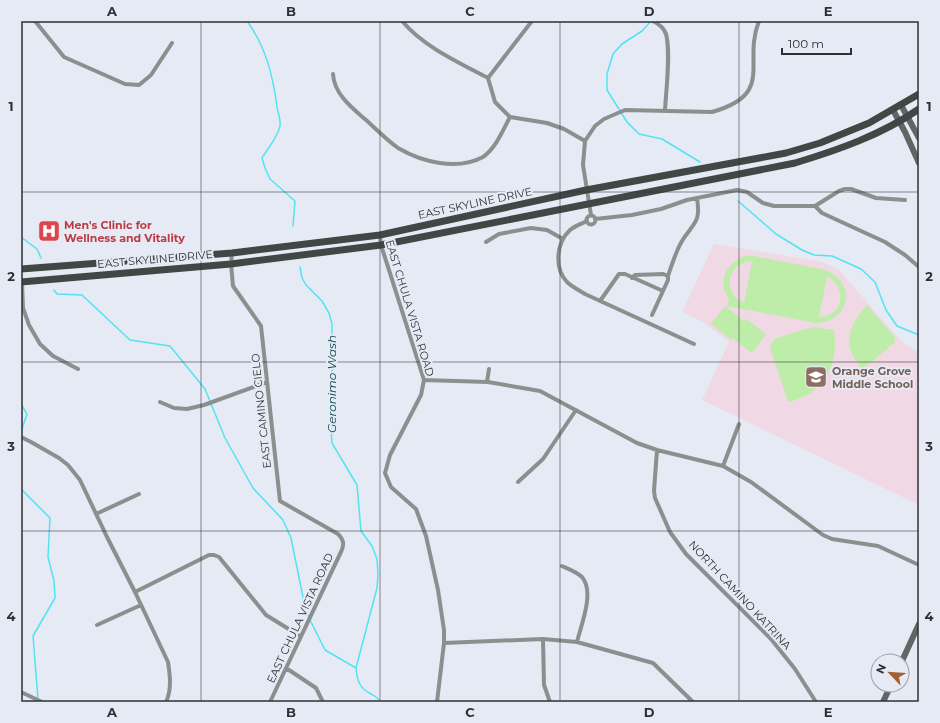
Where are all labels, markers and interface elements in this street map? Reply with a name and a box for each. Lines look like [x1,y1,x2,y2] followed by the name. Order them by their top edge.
[106,3,118,19] text: A
[286,3,296,19] text: B
[465,3,475,19] text: C
[644,3,655,19] text: D
[824,3,833,19] text: E
[782,30,851,56] scale bar
[788,36,824,51] text: 100 m
[8,98,14,114] text: 1
[926,98,932,114] text: 1
[417,184,533,222] street label: EAST SKYLINE DRIVE
[36,218,62,244] hospital icon: Men's Clinic for Wellness and Vitality
[64,218,185,245] place label: Men's Clinic for Wellness and Vitality
[383,238,437,378] street label: EAST CHULA VISTA ROAD
[97,247,213,271] street label: EAST SKYLINE DRIVE
[7,268,15,284] text: 2
[925,268,933,284] text: 2
[324,335,339,433] water label: Geronimo Wash
[248,353,274,469] street label: EAST CAMINO CIELO
[803,364,829,390] school or university icon: Orange Grove Middle School
[832,364,913,391] place label: Orange Grove Middle School
[6,438,15,454] text: 3
[924,438,933,454] text: 3
[686,538,794,653] street label: NORTH CAMINO KATRINA
[264,551,336,685] street label: EAST CHULA VISTA ROAD
[7,608,16,624] text: 4
[925,608,934,624] text: 4
[870,653,910,693] north arrow
[873,662,889,676] text: N
[106,704,118,720] text: A
[286,704,296,720] text: B
[465,704,475,720] text: C
[644,704,655,720] text: D
[824,704,833,720] text: E

